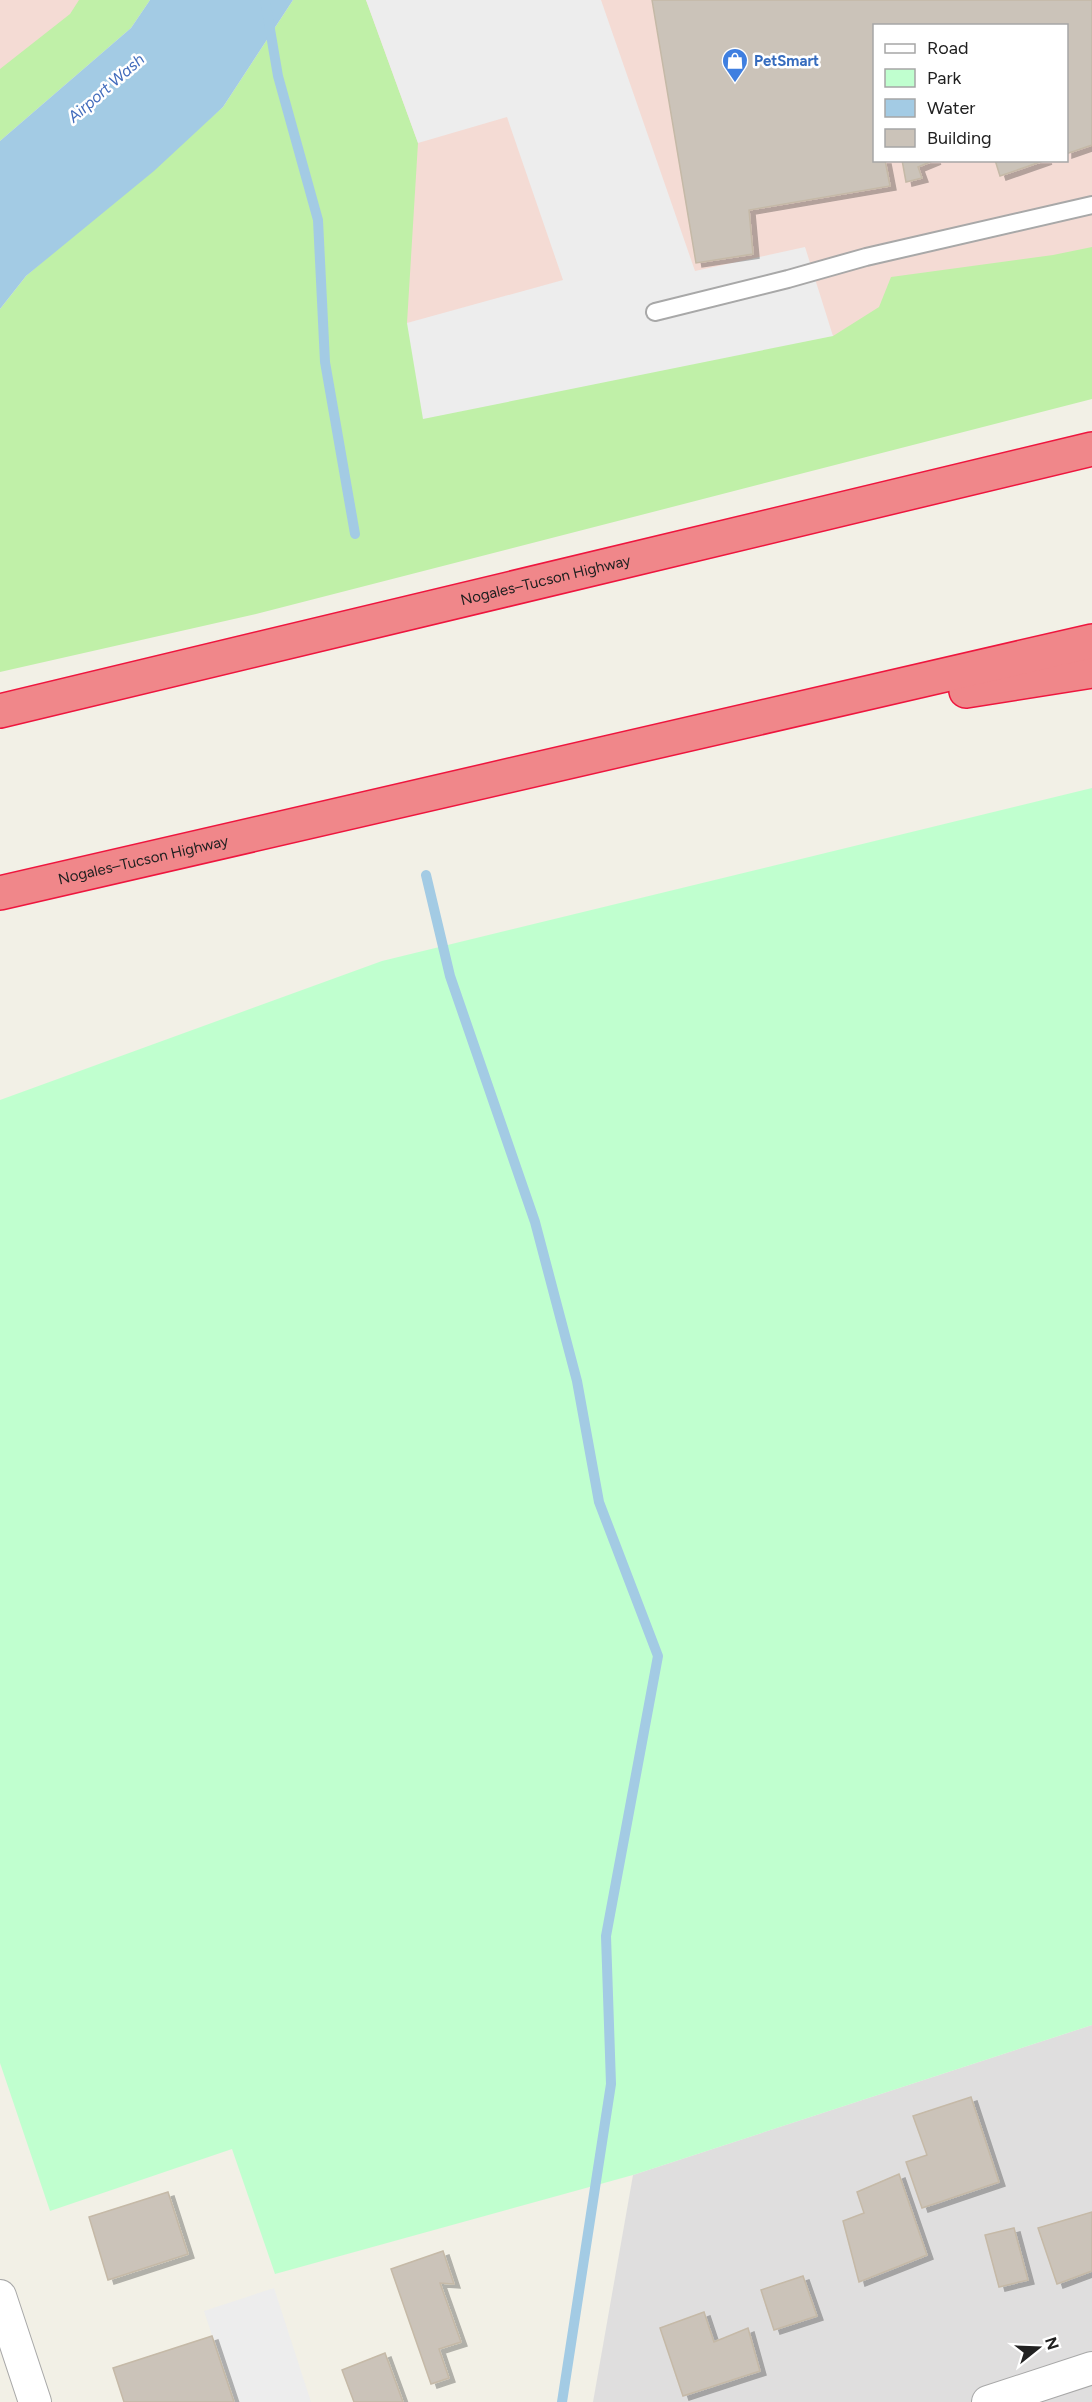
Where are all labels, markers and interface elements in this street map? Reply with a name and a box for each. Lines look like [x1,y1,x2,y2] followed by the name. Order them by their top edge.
[873,24,1068,162] legend
[927,37,968,59] text: Road
[720,46,750,84] shop icon: PetSmart
[63,50,148,127] water label: Airport Wash
[754,52,819,70] place label: PetSmart
[927,67,962,89] text: Park
[927,97,975,119] text: Water
[927,127,992,149] text: Building
[459,551,632,609] street label: Nogales–Tucson Highway
[56,832,230,888] street label: Nogales–Tucson Highway
[1008,2318,1068,2378] north arrow
[1041,2335,1063,2352] text: N

